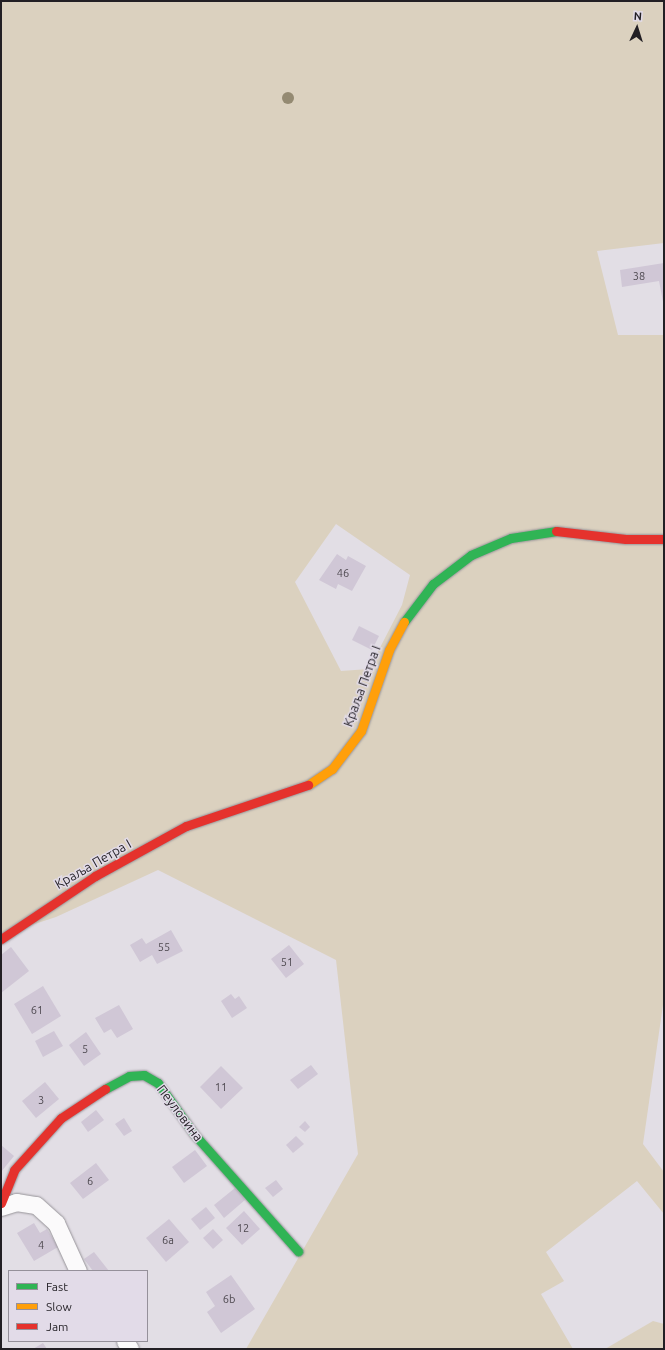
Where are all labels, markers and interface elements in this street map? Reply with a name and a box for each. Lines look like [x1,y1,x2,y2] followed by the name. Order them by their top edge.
[617,8,657,48] north arrow
[633,10,642,22] text: N
[633,269,645,283] house number: 38
[337,566,349,580] house number: 46
[340,643,384,729] street label: Краља Петра I
[52,836,134,892] street label: Краља Петра I
[158,940,170,954] house number: 55
[281,955,293,969] house number: 51
[31,1003,43,1017] house number: 61
[82,1042,88,1056] house number: 5
[215,1080,227,1094] house number: 11
[154,1082,206,1144] street label: Пеуловина
[38,1093,44,1107] house number: 3
[87,1174,93,1188] house number: 6
[237,1221,249,1235] house number: 12
[162,1233,174,1247] house number: 6a
[38,1238,44,1252] house number: 4
[8,1270,148,1342] legend
[46,1280,68,1293] text: Fast
[223,1292,235,1306] house number: 6b
[46,1300,72,1313] text: Slow
[46,1320,68,1333] text: Jam

